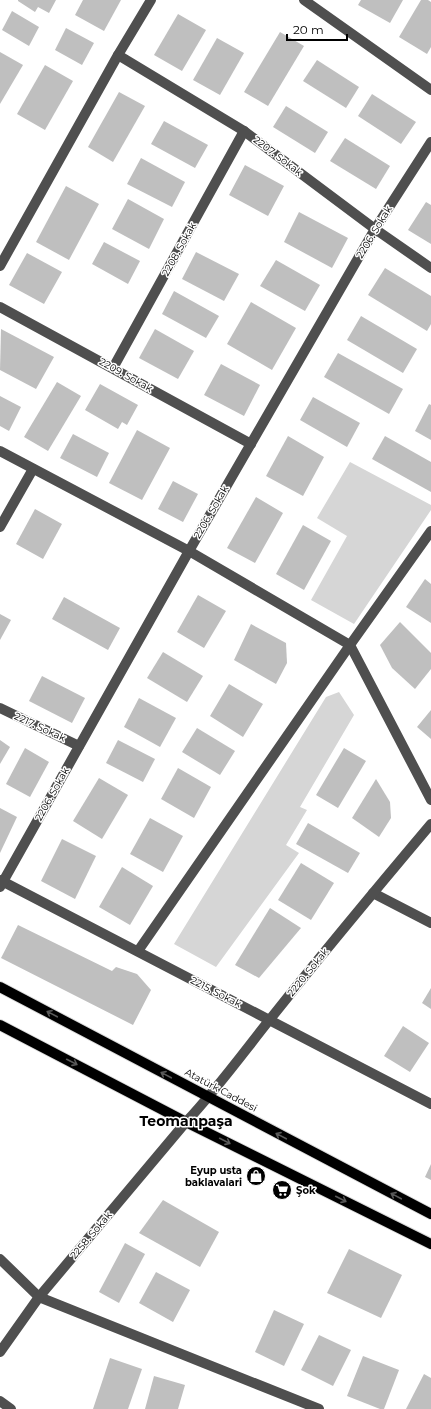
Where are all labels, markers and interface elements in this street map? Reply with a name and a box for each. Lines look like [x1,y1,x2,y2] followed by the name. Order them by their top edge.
[287,16,347,42] scale bar
[293,22,324,37] text: 20 m
[251,133,305,179] street label: 2207. Sokak
[353,203,395,261] street label: 2206. Sokak
[159,220,199,278] street label: 2208. Sokak
[97,355,155,395] street label: 2209. Sokak
[191,483,231,541] street label: 2206. Sokak
[12,709,68,745] street label: 2217. Sokak
[32,765,72,823] street label: 2206. Sokak
[285,945,331,999] street label: 2220. Sokak
[188,974,244,1010] street label: 2215. Sokak
[46,1010,58,1017] one-way arrow
[66,1059,78,1066] one-way arrow
[183,1065,259,1115] street label: Atatürk Caddesi
[161,1071,173,1078] one-way arrow
[139,1112,233,1130] district label: Teomanpaşa
[276,1131,288,1139] one-way arrow
[218,1138,230,1145] one-way arrow
[185,1164,242,1189] place label: Eyup usta baklavalari
[245,1165,267,1187] shop icon: Eyup usta baklavalari
[271,1179,293,1201] supermarket icon: Şok
[296,1184,316,1197] place label: Şok
[391,1192,403,1199] one-way arrow
[335,1196,347,1203] one-way arrow
[67,1208,115,1262] street label: 2258. Sokak

